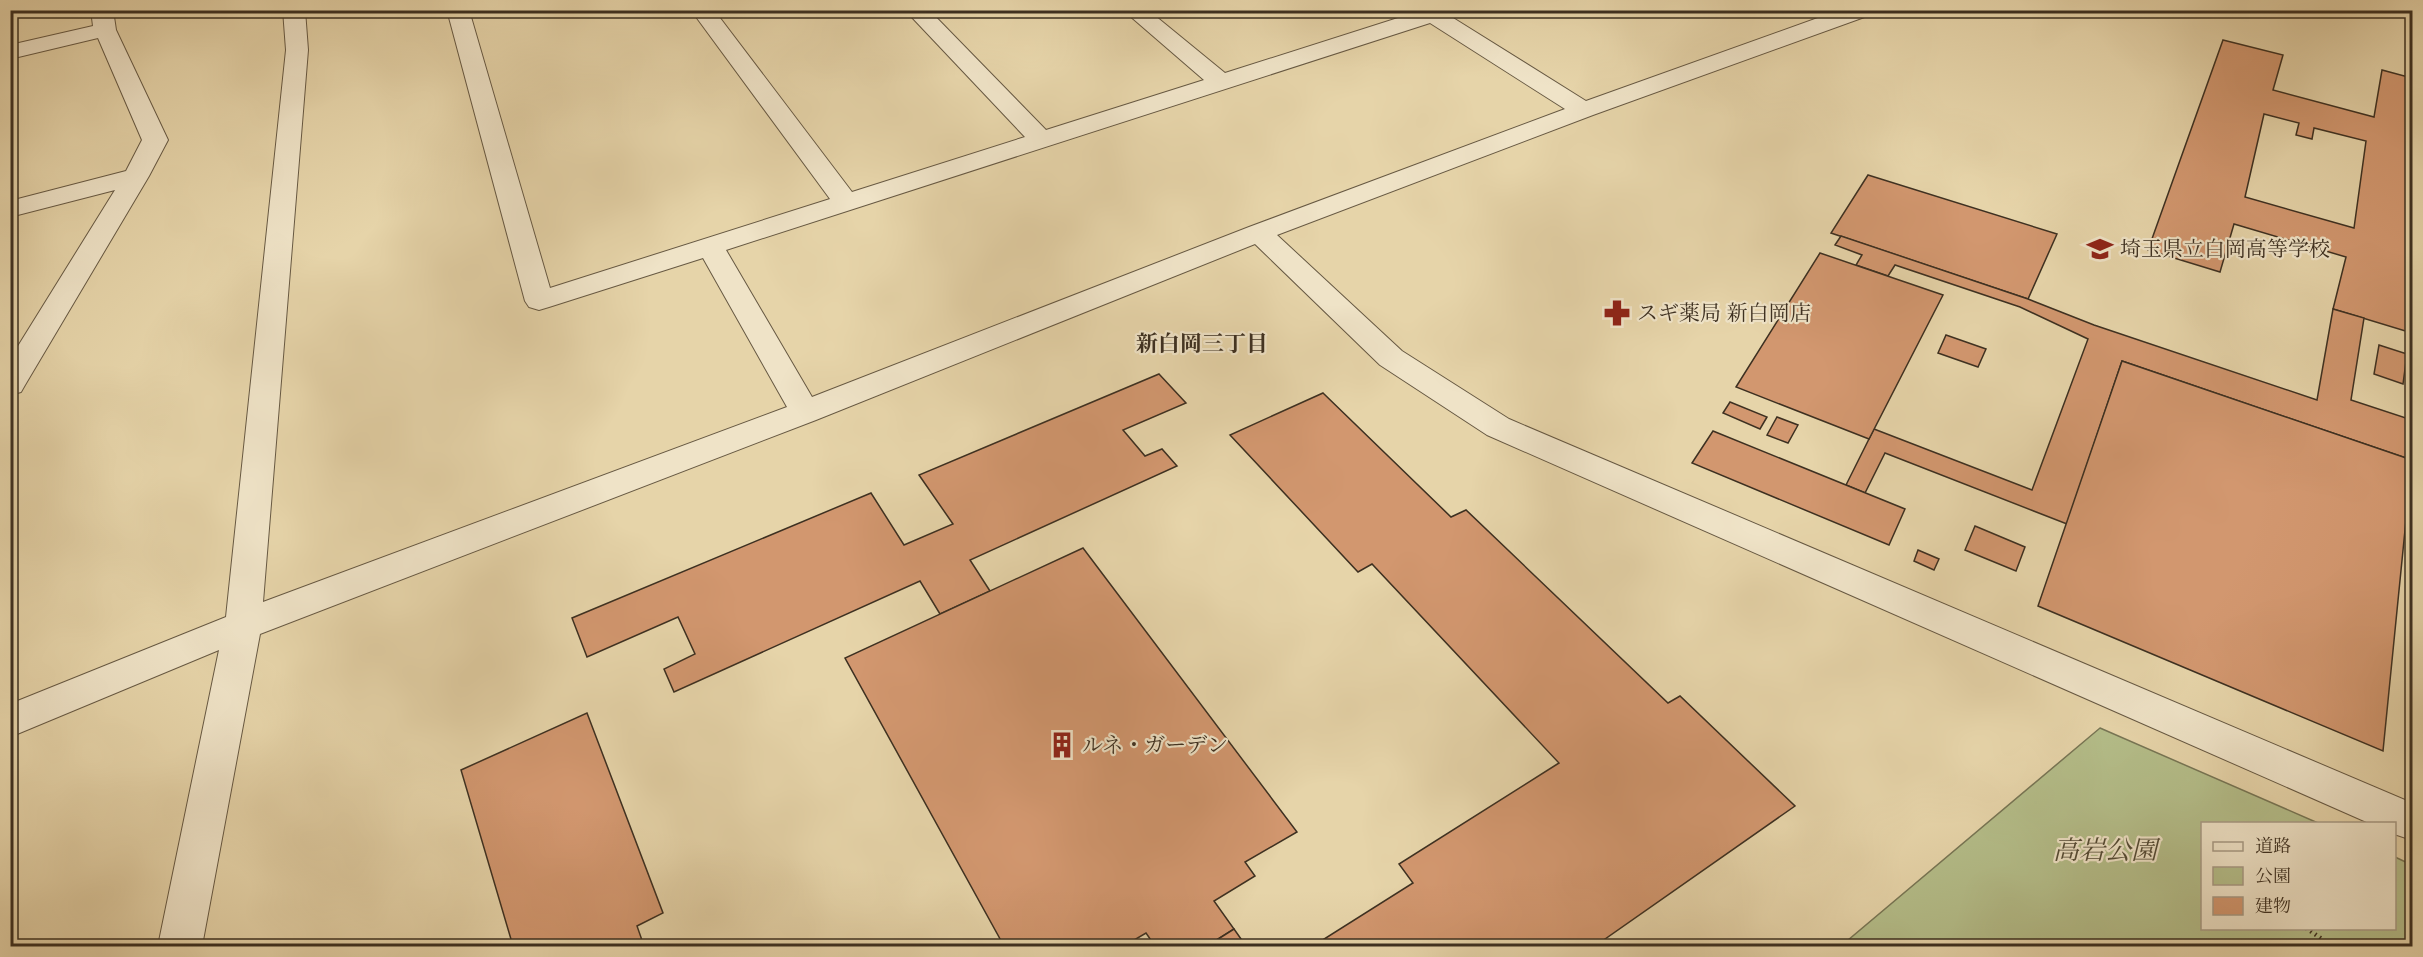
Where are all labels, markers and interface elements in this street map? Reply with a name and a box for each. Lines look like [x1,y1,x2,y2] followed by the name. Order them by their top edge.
[2085,234,2115,264] school or university icon: 埼玉県立白岡高等学校
[2120,235,2330,264] place label: 埼玉県立白岡高等学校
[1602,298,1632,328] pharmacy icon: スギ薬局 新白岡店
[1637,299,1811,328] place label: スギ薬局 新白岡店
[1136,329,1268,359] district label: 新白岡三丁目
[1047,730,1077,760] building icon: ルネ・ガーデン
[1082,731,1228,760] place label: ルネ・ガーデン
[2201,822,2396,930] legend
[2053,833,2161,868] park label: 高岩公園
[2255,834,2291,859] text: 道路
[2255,864,2291,889] text: 公園
[2255,894,2291,919] text: 建物

